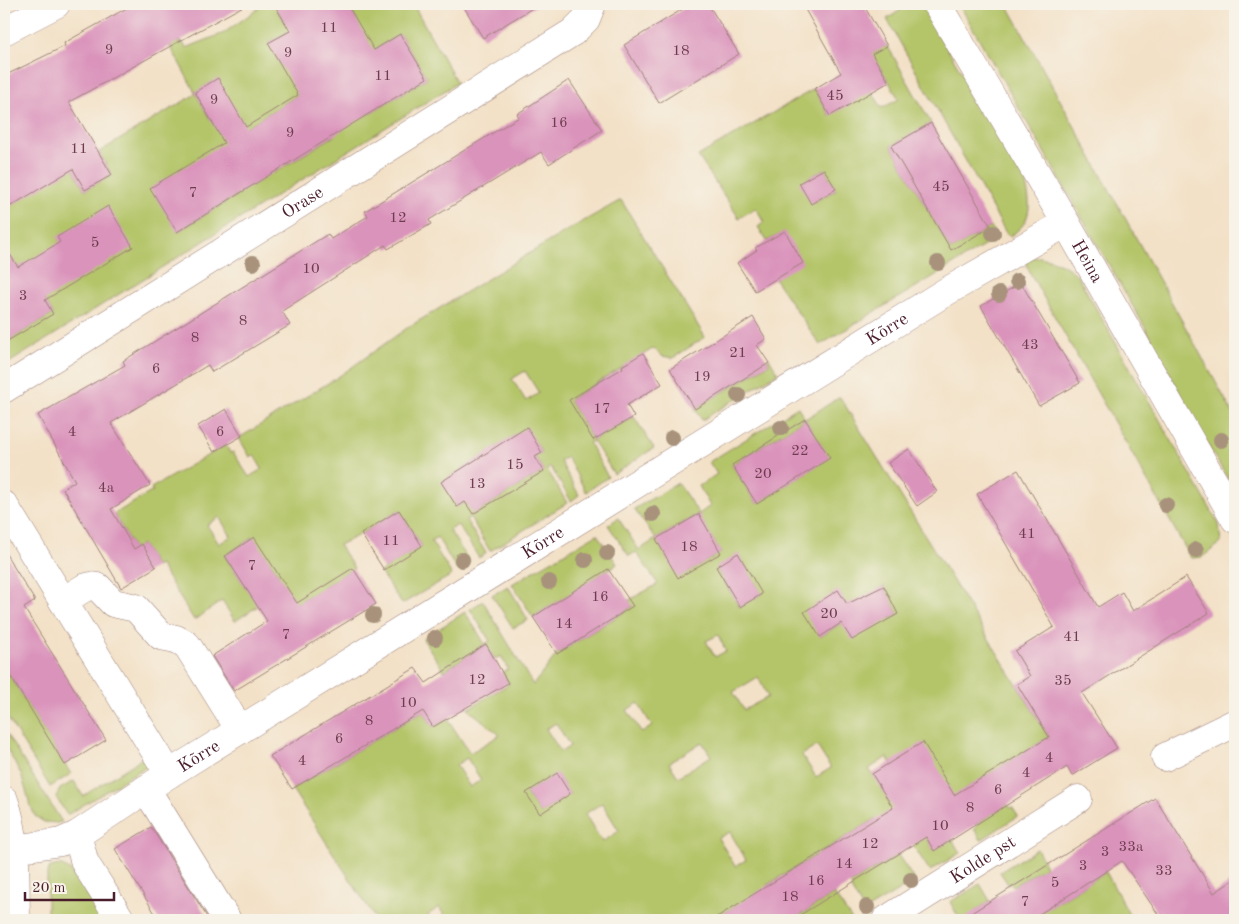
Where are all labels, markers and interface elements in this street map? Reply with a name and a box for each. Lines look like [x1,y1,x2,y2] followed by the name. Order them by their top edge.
[320,21,338,36] house number: 11
[105,43,113,58] house number: 9
[672,44,690,59] house number: 18
[284,46,292,61] house number: 9
[374,69,392,84] house number: 11
[826,89,844,104] house number: 45
[210,93,218,108] house number: 9
[550,116,568,131] house number: 16
[286,126,294,141] house number: 9
[70,142,88,157] house number: 11
[932,180,950,195] house number: 45
[279,183,327,222] street label: Orase
[189,186,197,201] house number: 7
[389,211,407,226] house number: 12
[91,236,99,251] house number: 5
[1068,237,1106,286] street label: Heina
[302,262,320,277] house number: 10
[19,289,27,304] house number: 3
[863,310,911,349] street label: Kõrre
[239,314,247,329] house number: 8
[191,331,199,346] house number: 8
[1021,338,1039,353] house number: 43
[729,346,747,361] house number: 21
[152,362,160,377] house number: 6
[693,370,711,385] house number: 19
[593,402,611,417] house number: 17
[68,425,76,440] house number: 4
[216,425,224,440] house number: 6
[791,444,809,459] house number: 22
[506,458,524,473] house number: 15
[754,467,772,482] house number: 20
[468,477,486,492] house number: 13
[98,481,115,496] house number: 4a
[519,523,567,563] street label: Kõrre
[1018,527,1036,542] house number: 41
[382,534,400,549] house number: 11
[680,540,698,555] house number: 18
[248,559,256,574] house number: 7
[591,590,609,605] house number: 16
[820,607,838,622] house number: 20
[555,617,573,632] house number: 14
[282,628,290,643] house number: 7
[1063,630,1081,645] house number: 41
[468,673,486,688] house number: 12
[1054,674,1072,689] house number: 35
[399,696,417,711] house number: 10
[365,714,373,729] house number: 8
[335,732,343,747] house number: 6
[175,737,223,776] street label: Kõrre
[1045,751,1053,766] house number: 4
[298,754,306,769] house number: 4
[1022,766,1030,781] house number: 4
[994,783,1002,798] house number: 6
[966,801,974,816] house number: 8
[931,819,949,834] house number: 10
[947,833,1019,887] street label: Kolde pst
[861,837,879,852] house number: 12
[1119,840,1144,855] house number: 33a
[1101,845,1109,860] house number: 3
[835,857,853,872] house number: 14
[1079,859,1087,874] house number: 3
[1155,864,1173,879] house number: 33
[25,869,114,901] scale bar
[807,874,825,889] house number: 16
[1051,876,1059,891] house number: 5
[32,881,66,896] text: 20 m
[781,890,799,905] house number: 18
[1021,895,1029,910] house number: 7

